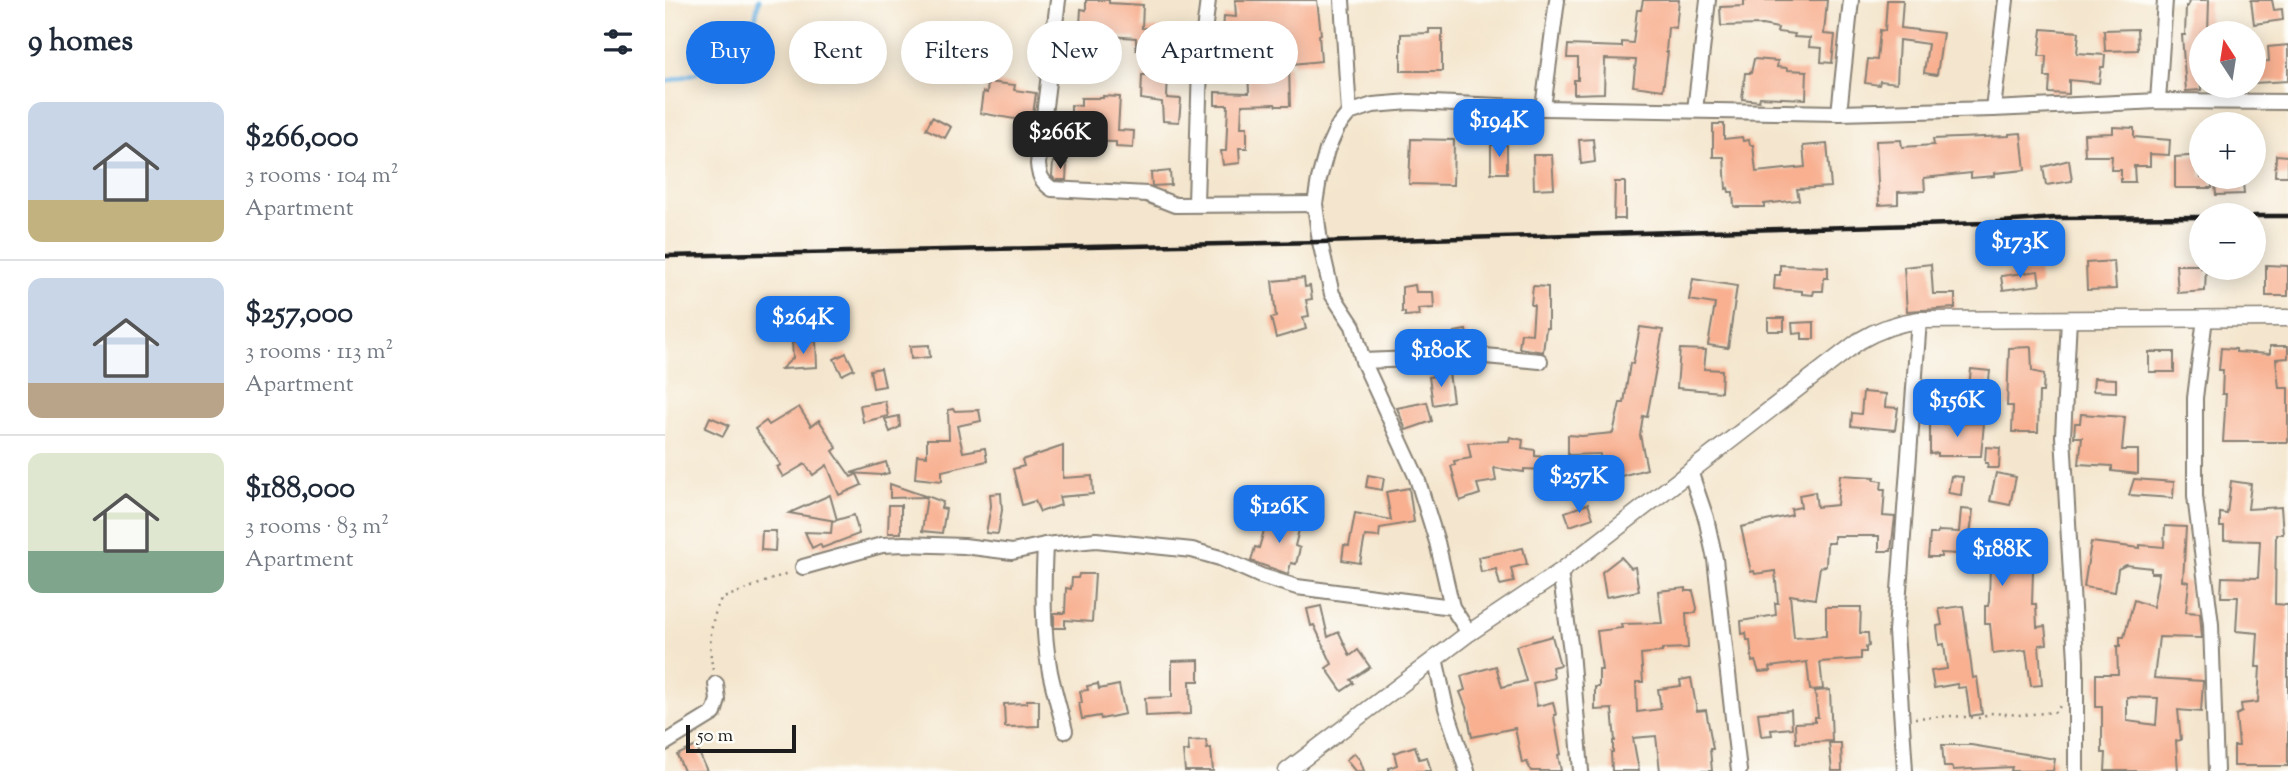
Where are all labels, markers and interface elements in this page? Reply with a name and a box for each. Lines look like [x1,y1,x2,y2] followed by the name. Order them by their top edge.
[28,21,133,64] text: 9 homes
[686,21,775,84] chip: Buy
[789,21,887,84] chip: Rent
[901,21,1013,84] chip: Filters
[1027,21,1122,84] chip: New
[1136,21,1298,84] chip: Apartment
[2189,21,2266,98] north arrow
[2189,21,2266,280] map controls
[599,23,637,61] icon: filters
[1450,100,1548,159] pin: $194K
[1469,105,1529,138] text: $194K
[1011,111,1109,171] pin: $266K
[2189,112,2266,189] button: +
[245,117,359,160] text: $266,000
[1029,117,1091,150] text: $266K
[84,130,168,214] icon: home
[245,160,399,193] text: 3 rooms · 104 m²
[245,193,354,226] text: Apartment
[2189,203,2266,280] button: −
[1971,220,2069,280] pin: $173K
[1991,226,2049,259] text: $173K
[245,293,353,336] text: $257,000
[754,296,852,356] pin: $264K
[772,302,834,335] text: $264K
[84,306,168,390] icon: home
[1392,330,1490,389] pin: $180K
[1411,335,1471,368] text: $180K
[245,336,393,369] text: 3 rooms · 113 m²
[245,369,354,402] text: Apartment
[1908,380,2006,439] pin: $156K
[1929,385,1985,418] text: $156K
[1530,456,1628,515] pin: $257K
[1549,461,1609,494] text: $257K
[245,468,355,511] text: $188,000
[84,481,168,565] icon: home
[1230,486,1328,545] pin: $126K
[1250,491,1308,524] text: $126K
[245,511,389,544] text: 3 rooms · 83 m²
[1953,528,2051,588] pin: $188K
[1972,534,2032,567] text: $188K
[245,544,354,577] text: Apartment
[686,722,796,754] scale bar
[697,723,733,750] text: 50 m

